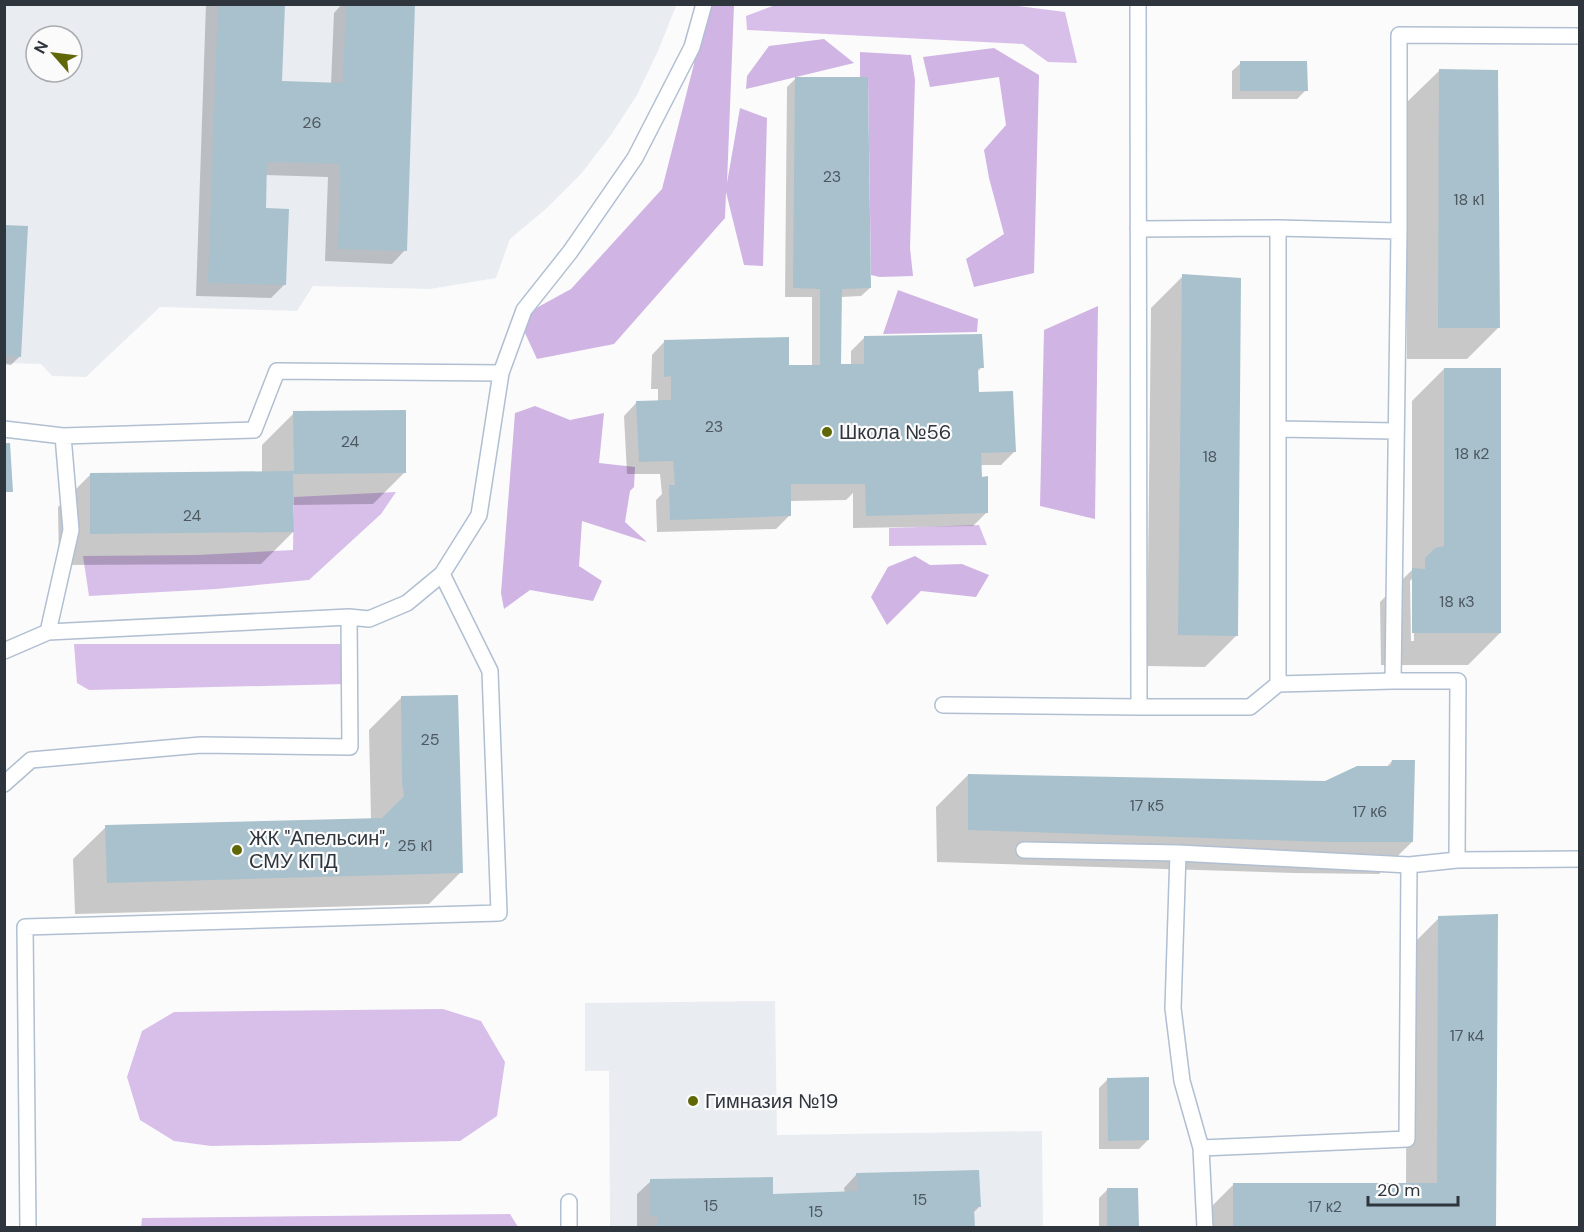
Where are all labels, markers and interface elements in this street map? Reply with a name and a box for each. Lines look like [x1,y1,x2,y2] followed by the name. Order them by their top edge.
[24,24,84,84] north arrow
[29,37,53,57] text: N
[302,112,322,133] house number: 26
[823,166,841,187] house number: 23
[1454,189,1484,210] house number: 18 к1
[705,416,723,437] house number: 23
[839,419,951,445] place label: Школа №56
[820,425,834,439] marker: Школа №56
[341,431,360,452] house number: 24
[1454,443,1490,464] house number: 18 к2
[1203,446,1217,467] house number: 18
[183,505,202,526] house number: 24
[1439,591,1475,612] house number: 18 к3
[421,729,439,750] house number: 25
[1130,795,1164,816] house number: 17 к5
[1353,801,1387,822] house number: 17 к6
[249,825,389,874] place label: ЖК "Апельсин", СМУ КПД
[397,835,433,856] house number: 25 к1
[230,843,244,857] marker: ЖК "Апельсин", СМУ КПД
[1450,1025,1485,1046] house number: 17 к4
[705,1088,838,1114] place label: Гимназия №19
[686,1094,700,1108] marker: Гимназия №19
[1368,1169,1458,1207] scale bar
[1377,1178,1420,1202] text: 20 m
[913,1189,927,1210] house number: 15
[704,1195,718,1216] house number: 15
[1308,1196,1342,1217] house number: 17 к2
[809,1201,823,1222] house number: 15

